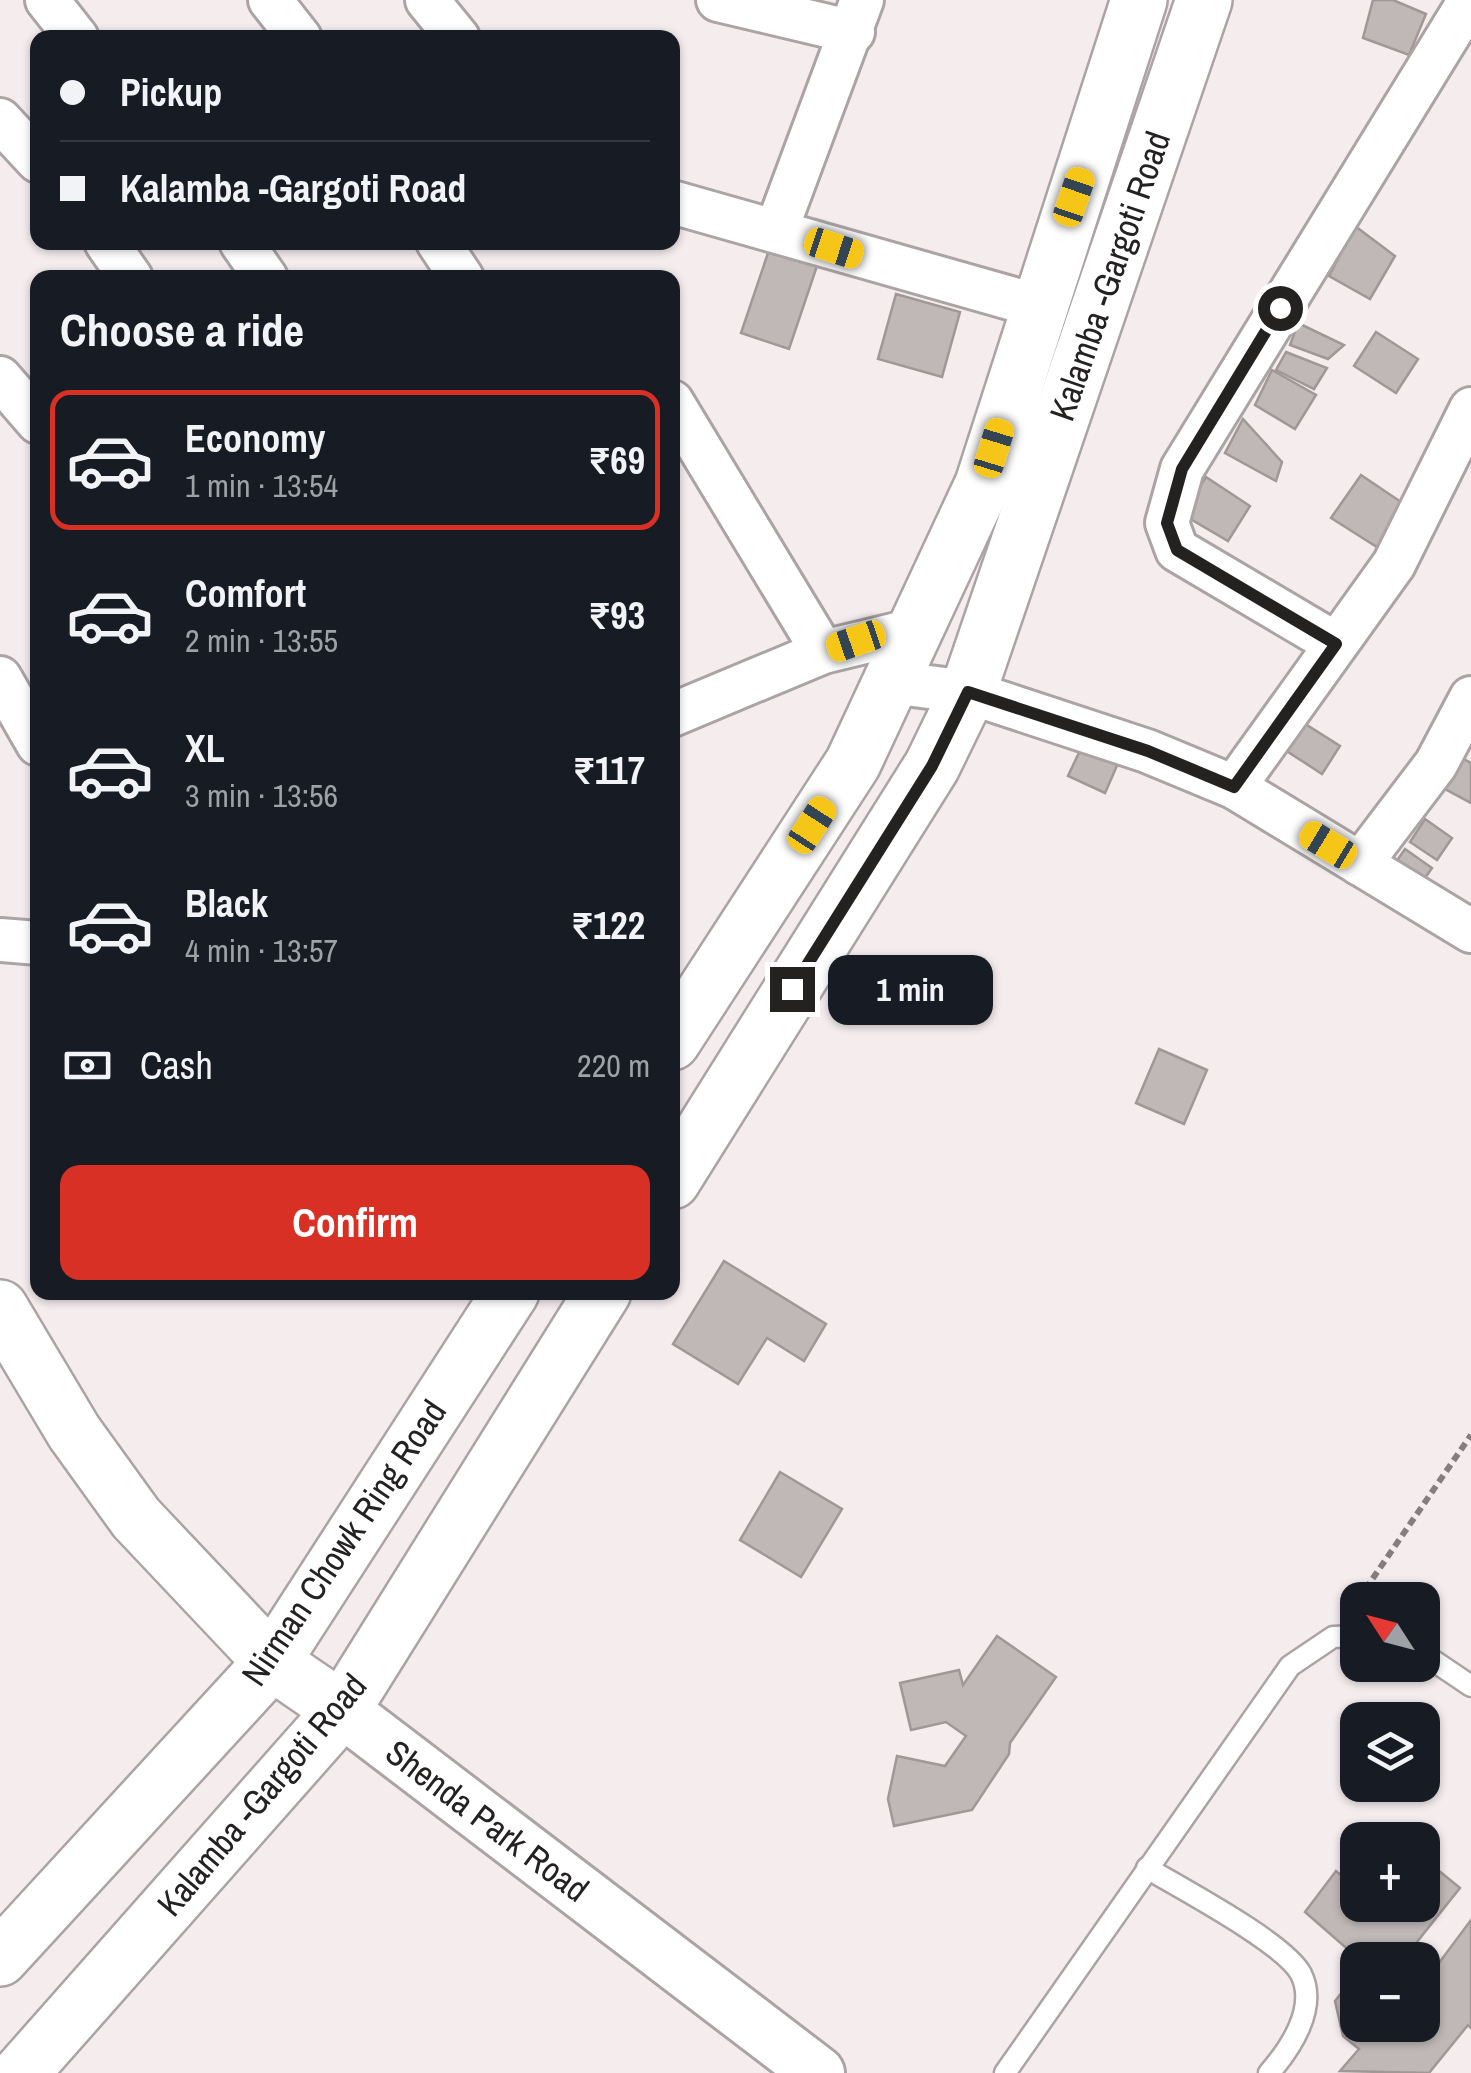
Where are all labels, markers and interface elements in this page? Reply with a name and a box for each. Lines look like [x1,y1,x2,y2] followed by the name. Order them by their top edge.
[120,67,222,118] text: Pickup
[1038,125,1181,427] street label: Kalamba -Gargoti Road
[120,163,466,214] text: Kalamba -Gargoti Road
[1050,164,1098,230] car
[801,224,867,272] car
[1258,286,1303,331] route start
[60,299,304,360] text: Choose a ride
[185,413,325,464] text: Economy
[65,415,155,505] icon: car
[971,415,1017,481] car
[588,435,645,486] text: ₹69
[185,464,338,507] text: 1 min · 13:54
[185,568,306,619] text: Comfort
[65,570,155,660] icon: car
[588,590,645,641] text: ₹93
[823,617,889,665] car
[185,619,338,662] text: 2 min · 13:55
[185,723,225,774] text: XL
[65,725,155,815] icon: car
[573,745,645,796] text: ₹117
[185,774,338,817] text: 3 min · 13:56
[783,792,841,858] car
[1295,817,1361,873] car
[185,878,268,929] text: Black
[65,880,155,970] icon: car
[571,900,645,951] text: ₹122
[185,929,338,972] text: 4 min · 13:57
[827,954,992,1024] callout: 1 min
[770,967,815,1012] route end
[876,968,945,1011] text: 1 min
[60,1038,115,1093] icon: cash
[140,1040,213,1091] text: Cash
[577,1044,650,1087] text: 220 m
[60,1165,650,1280] button: Confirm
[230,1391,457,1695] street label: Nirman Chowk Ring Road
[1340,1582,1440,1682] north arrow
[1340,1582,1440,2042] map controls
[146,1663,377,1926] street label: Kalamba -Gargoti Road
[1340,1702,1440,1802] button: layers
[376,1729,598,1912] street label: Shenda Park Road
[1340,1822,1440,1922] button: +
[1340,1942,1440,2042] button: −

